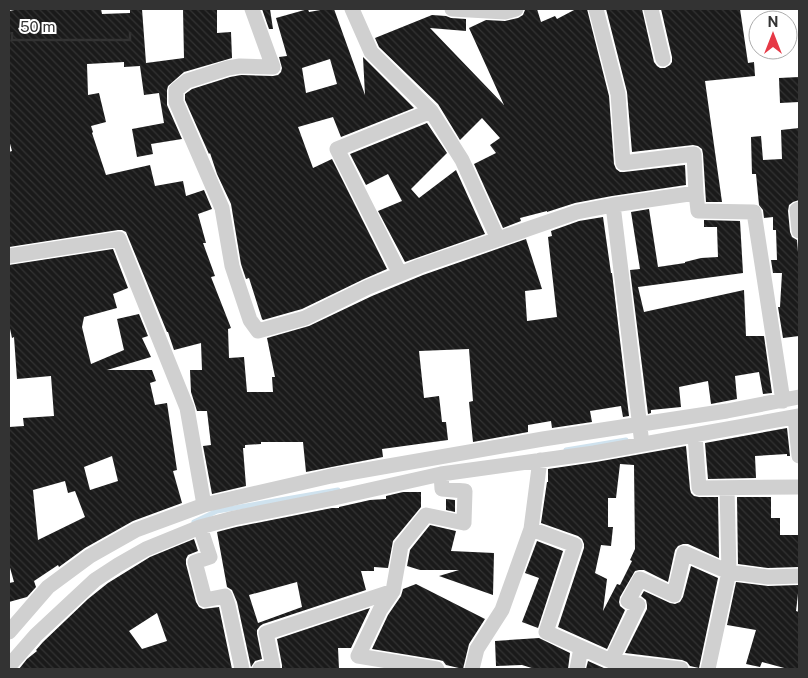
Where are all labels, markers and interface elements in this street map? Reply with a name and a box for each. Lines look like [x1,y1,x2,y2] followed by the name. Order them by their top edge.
[12,10,130,42] scale bar
[748,10,798,60] north arrow
[768,14,778,30] text: N
[20,18,55,35] text: 50 m

